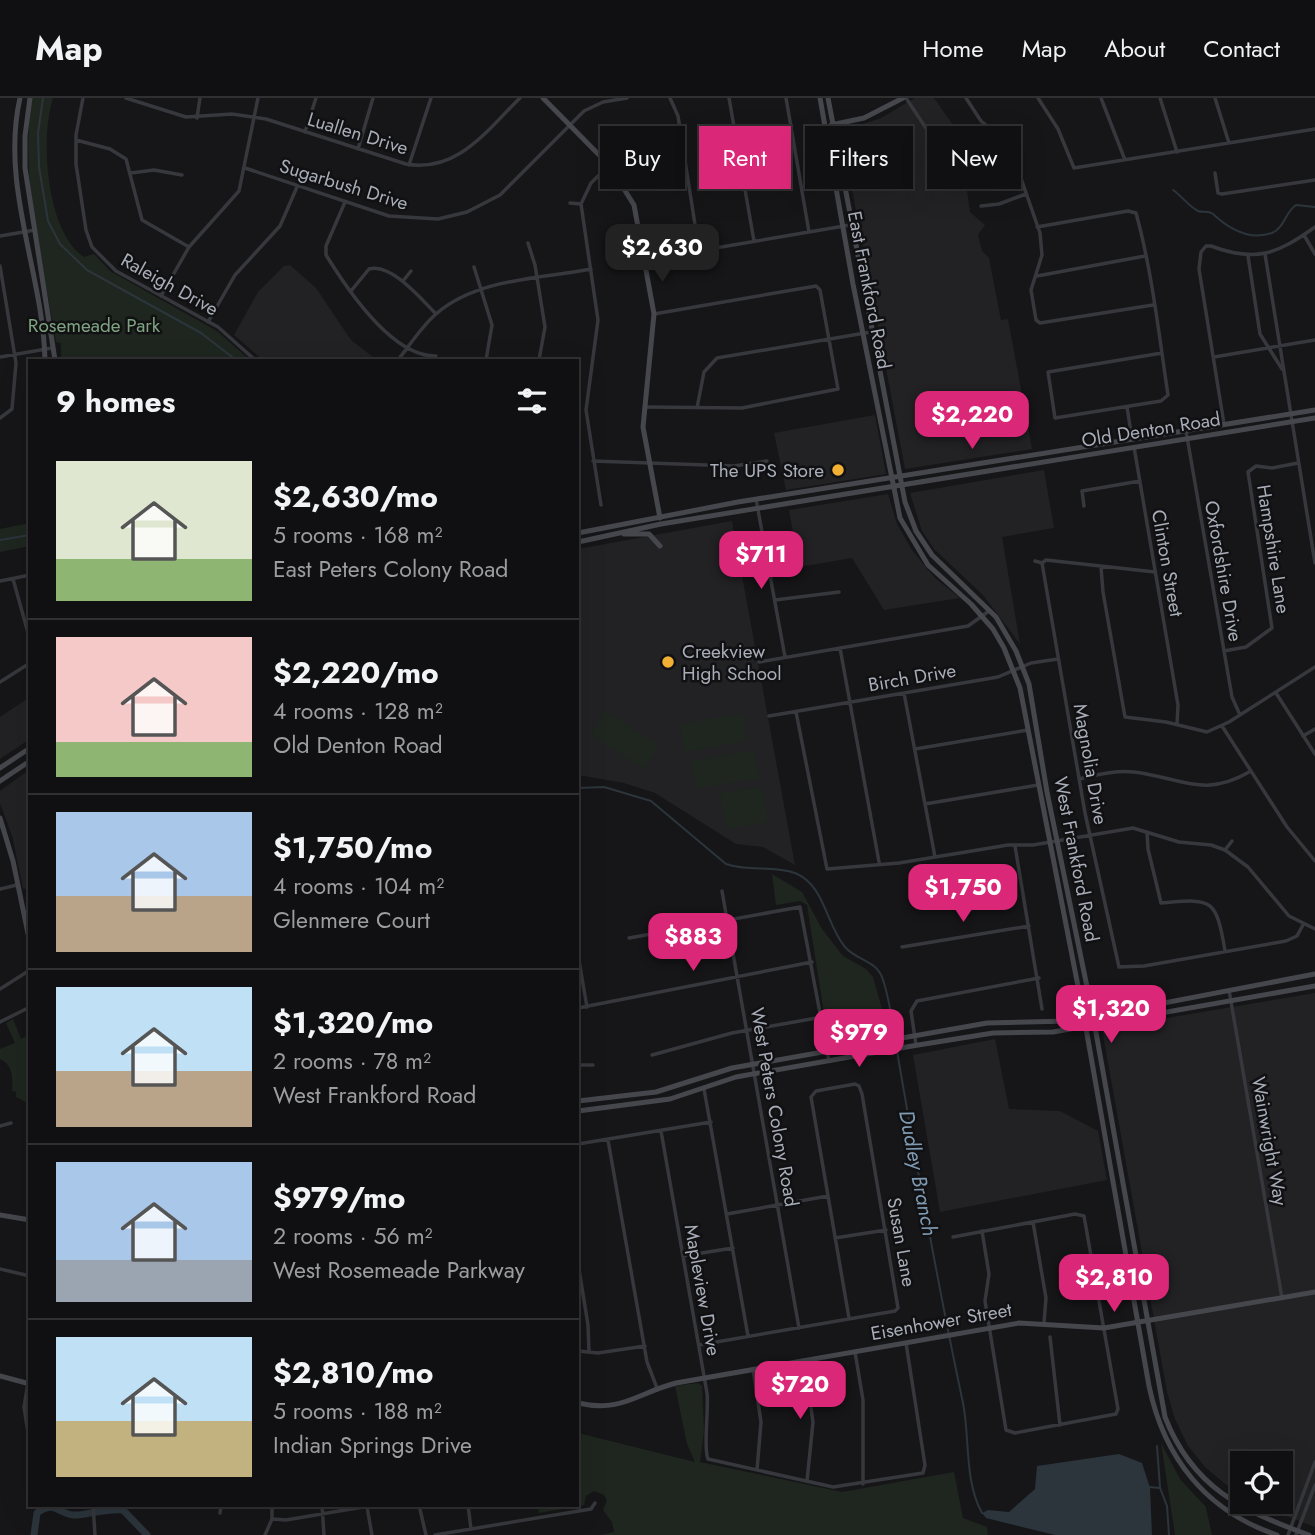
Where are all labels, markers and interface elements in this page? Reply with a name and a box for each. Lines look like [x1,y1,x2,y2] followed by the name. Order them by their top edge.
[35,25,103,72] text: Map
[922,31,984,66] text: Home
[1022,31,1066,66] text: Map
[1104,31,1165,66] text: About
[1203,31,1280,66] text: Contact
[304,105,412,162] street label: Luallen Drive
[600,126,685,189] chip: Buy
[699,126,791,189] chip: Rent
[805,126,913,189] chip: Filters
[927,126,1021,189] chip: New
[276,152,412,217] street label: Sugarbush Drive
[841,209,898,371] street label: East Frankford Road
[605,225,719,284] pin: $2,630
[621,230,703,264] text: $2,630
[116,247,224,322] street label: Raleigh Drive
[28,312,161,339] park label: Rosemeade Park
[56,380,175,423] text: 9 homes
[513,382,551,420] icon: filters
[915,392,1029,451] pin: $2,220
[931,397,1013,431] text: $2,220
[1080,405,1222,454] street label: Old Denton Road
[710,457,824,484] place label: The UPS Store
[830,462,846,478] marker: The UPS Store
[273,475,438,518] text: $2,630/mo
[1250,483,1297,616] street label: Hampshire Lane
[112,489,196,573] icon: home
[1198,498,1249,644] street label: Oxfordshire Drive
[1145,507,1190,619] street label: Clinton Street
[273,518,442,552] text: 5 rooms · 168 m²
[720,532,802,591] pin: $711
[735,537,787,571] text: $711
[273,552,508,586] text: East Peters Colony Road
[682,638,782,687] place label: Creekview High School
[273,651,439,694] text: $2,220/mo
[660,654,676,670] marker: Creekview High School
[866,656,958,698] street label: Birch Drive
[112,665,196,749] icon: home
[273,694,443,728] text: 4 rooms · 128 m²
[1067,702,1114,827] street label: Magnolia Drive
[273,728,443,762] text: Old Denton Road
[1047,774,1106,944] street label: West Frankford Road
[273,826,432,869] text: $1,750/mo
[112,840,196,924] icon: home
[906,864,1020,924] pin: $1,750
[273,869,444,903] text: 4 rooms · 104 m²
[924,870,1002,904] text: $1,750
[273,903,430,937] text: Glenmere Court
[652,914,734,973] pin: $883
[664,919,722,953] text: $883
[1054,986,1168,1045] pin: $1,320
[1072,991,1150,1025] text: $1,320
[273,1001,433,1044] text: $1,320/mo
[744,1005,805,1209] street label: West Peters Colony Road
[818,1010,900,1069] pin: $979
[112,1015,196,1099] icon: home
[830,1015,888,1049] text: $979
[273,1044,431,1078] text: 2 rooms · 78 m²
[1245,1074,1294,1208] street label: Wainwright Way
[273,1078,476,1112] text: West Frankford Road
[891,1108,945,1238] water label: Dudley Branch
[273,1176,405,1219] text: $979/mo
[112,1190,196,1274] icon: home
[880,1195,923,1289] street label: Susan Lane
[273,1219,433,1253] text: 2 rooms · 56 m²
[678,1222,727,1358] street label: Mapleview Drive
[273,1253,525,1287] text: West Rosemeade Parkway
[1057,1254,1171,1314] pin: $2,810
[1075,1260,1153,1294] text: $2,810
[868,1296,1014,1347] street label: Eisenhower Street
[273,1351,433,1394] text: $2,810/mo
[759,1362,841,1421] pin: $720
[112,1365,196,1449] icon: home
[771,1367,829,1401] text: $720
[273,1394,442,1428] text: 5 rooms · 188 m²
[273,1428,472,1462] text: Indian Springs Drive
[1230,1451,1293,1514] map controls
[1230,1451,1293,1514] button: locate

